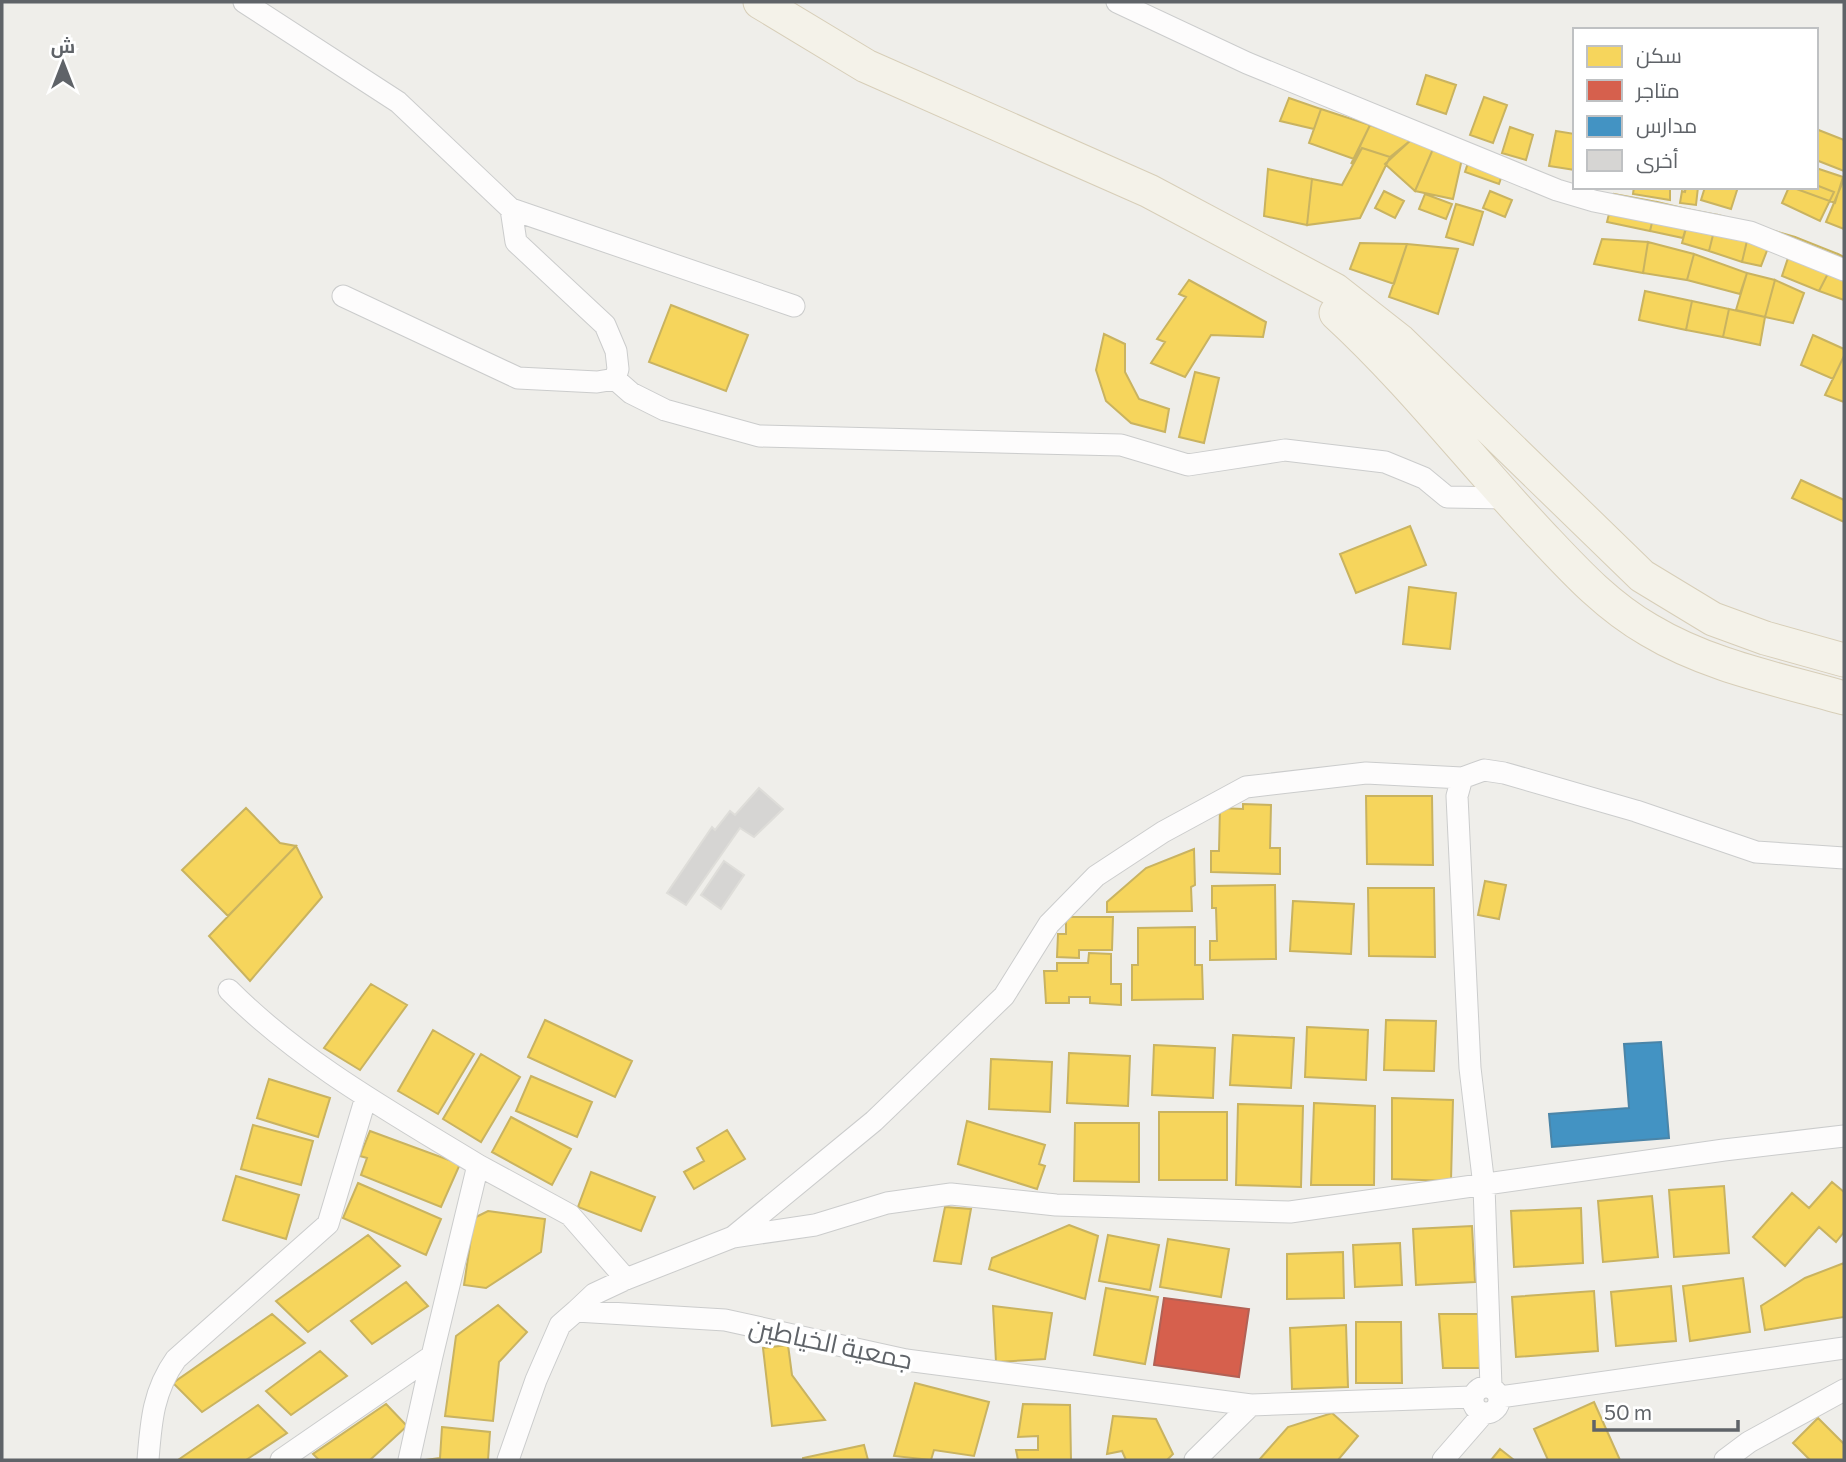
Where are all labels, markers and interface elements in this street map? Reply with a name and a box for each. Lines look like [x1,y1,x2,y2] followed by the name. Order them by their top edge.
[28,28,98,98] north arrow
[1573,28,1818,189] legend
[51,34,75,58] text: ش
[1636,42,1682,69] text: سكن
[1635,77,1680,103] text: متاجر
[1636,112,1697,139] text: مدارس
[1636,147,1678,174] text: أخرى
[746,1310,916,1376] street label: جمعية الخياطين
[1594,1388,1738,1432] scale bar
[1604,1399,1652,1424] text: 50 m

